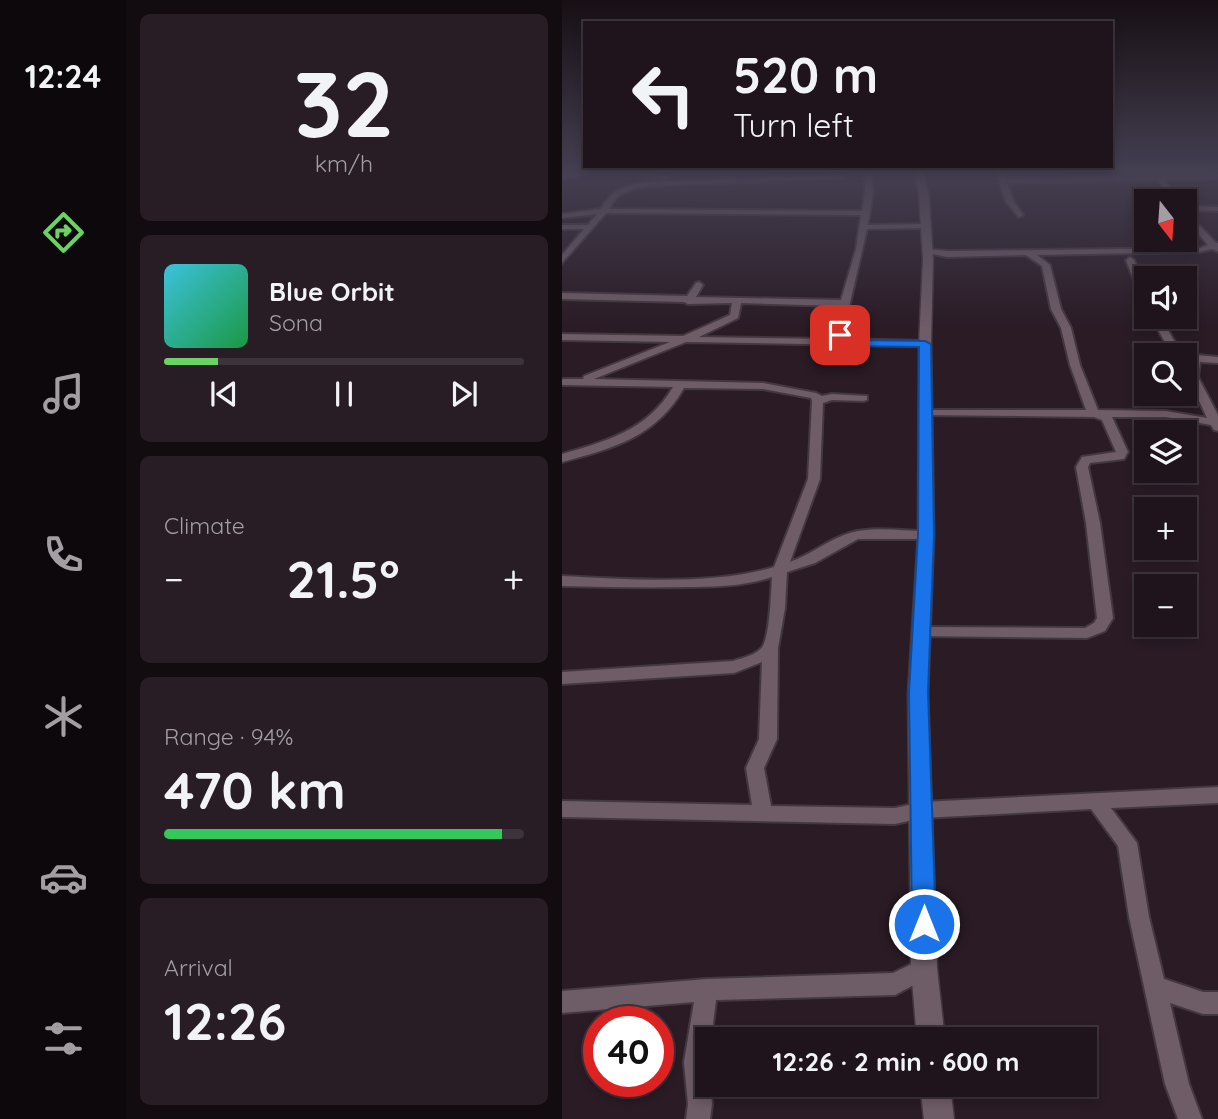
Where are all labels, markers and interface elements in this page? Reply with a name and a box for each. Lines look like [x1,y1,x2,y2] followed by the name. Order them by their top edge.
[733,44,878,105] text: 520 m
[294,46,394,160] text: 32
[618,49,709,140] icon: left
[25,56,101,96] text: 12:24
[733,105,854,145] text: Turn left
[315,149,373,178] text: km/h
[1134,189,1197,252] north arrow
[1134,189,1197,637] map controls
[39,208,88,257] icon: directions
[1134,266,1197,329] button: sound
[269,275,395,308] text: Blue Orbit
[810,305,870,365] pin
[269,308,323,337] text: Sona
[821,316,859,354] icon: arrive
[1134,343,1197,406] button: search
[39,369,88,418] icon: music
[205,375,243,413] icon: previous
[325,375,363,413] icon: pause
[445,375,483,413] icon: next
[1134,420,1197,483] button: layers
[1134,497,1197,560] button: +
[164,511,245,540] text: Climate
[39,530,88,579] icon: phone
[287,546,400,611] text: 21.5°
[164,555,184,603] text: −
[503,555,524,603] text: +
[1134,574,1197,637] button: −
[39,692,88,741] icon: climate
[164,722,293,751] text: Range · 94%
[164,757,346,822] text: 470 km
[39,853,88,902] icon: car
[887,887,961,961] position arrow
[164,953,233,982] text: Arrival
[164,988,286,1053] text: 12:26
[583,1006,674,1097] speed limit sign: 40
[39,1014,88,1063] icon: filters
[772,1045,1020,1078] text: 12:26 · 2 min · 600 m

